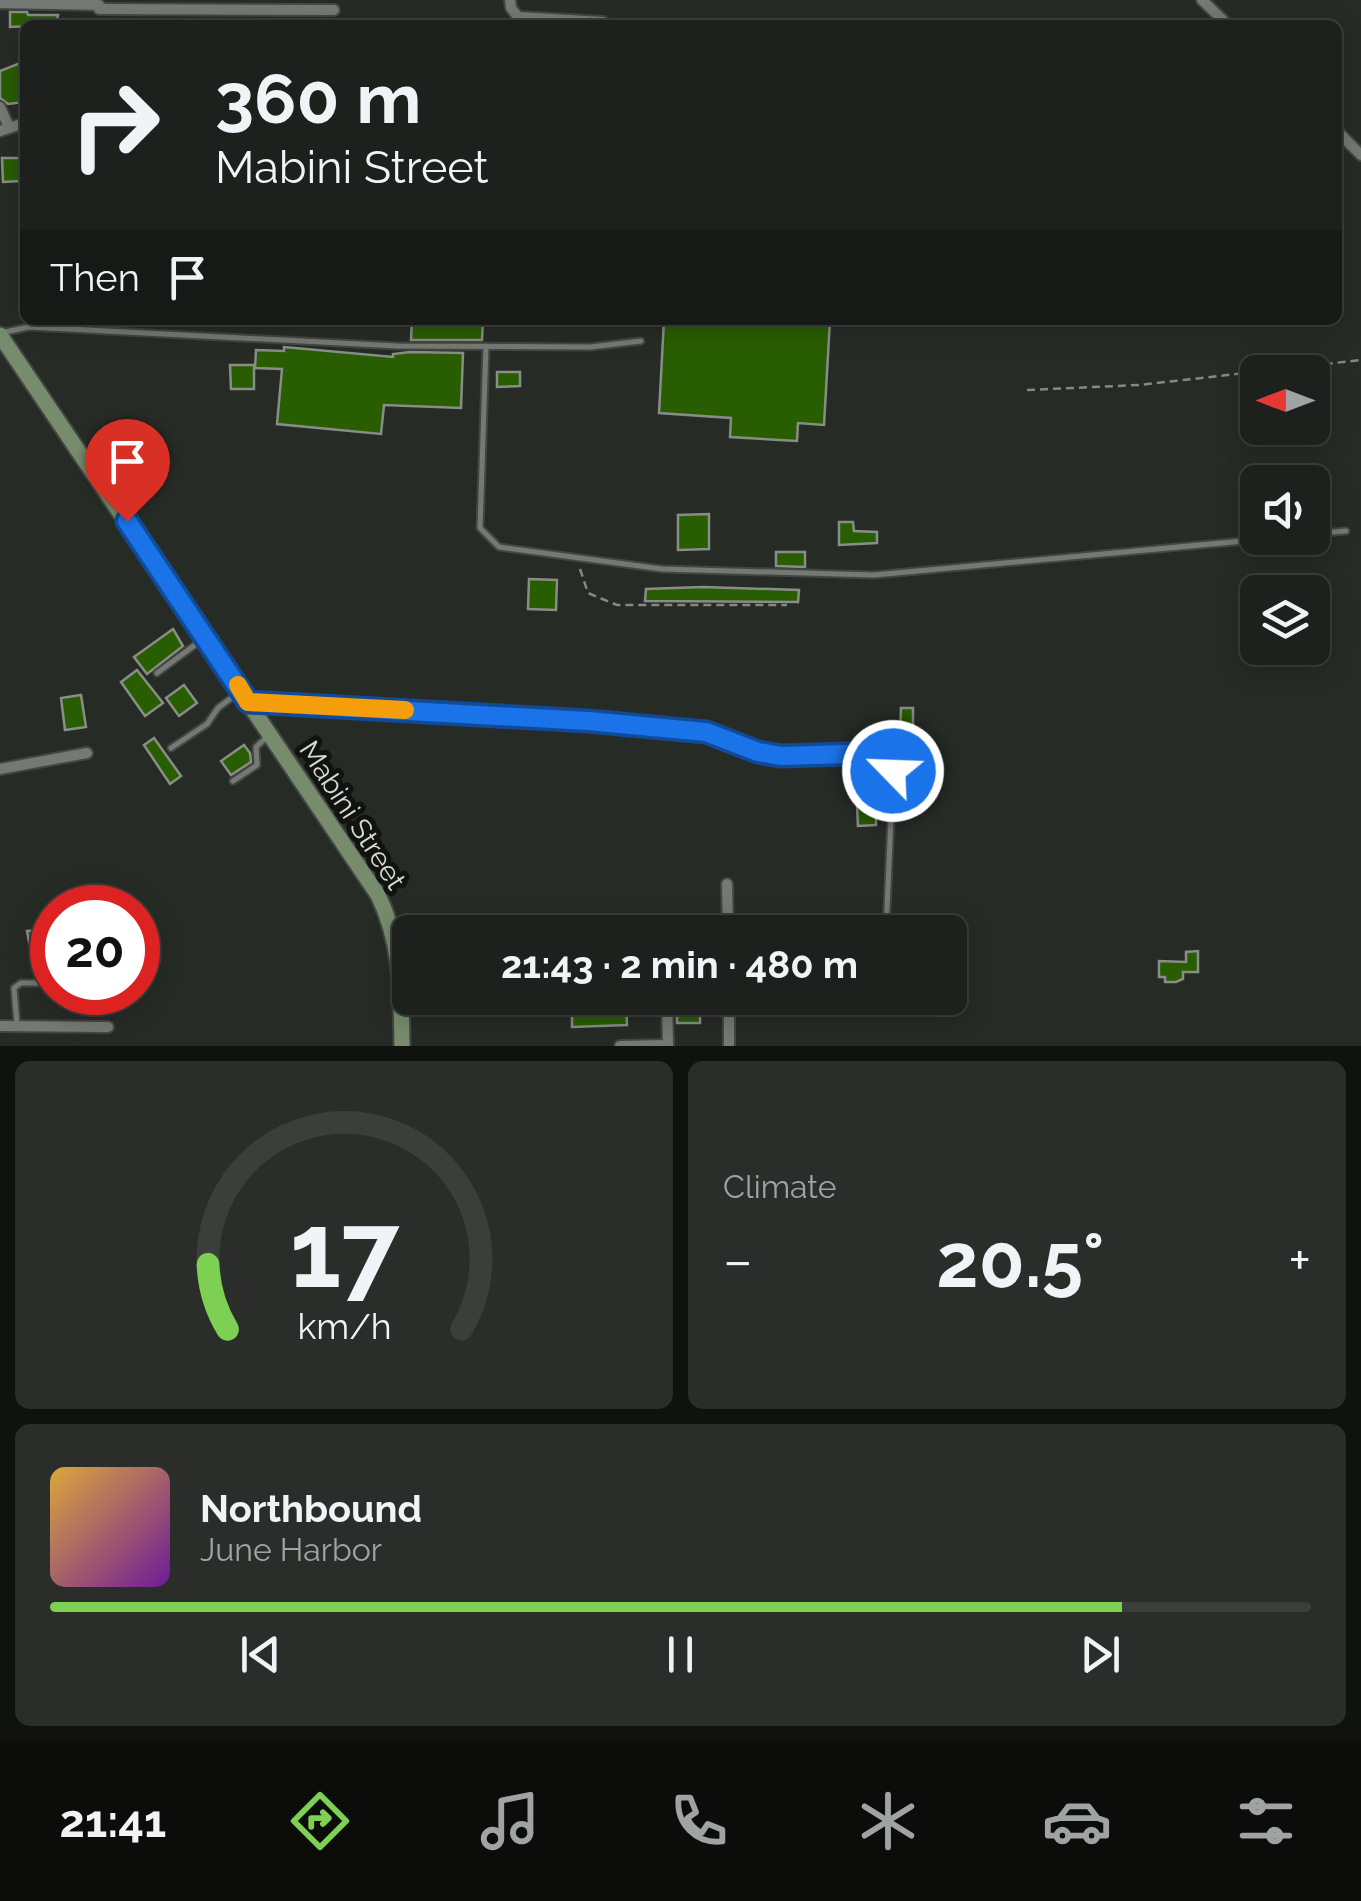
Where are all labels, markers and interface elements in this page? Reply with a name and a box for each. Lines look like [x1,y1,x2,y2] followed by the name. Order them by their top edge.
[215,57,422,139] text: 360 m
[50,60,180,190] icon: right
[215,141,489,194] text: Mabini Street
[160,250,215,305] icon: arrive
[50,255,140,300] text: Then
[1240,355,1330,445] north arrow
[1240,355,1330,665] map controls
[85,419,170,522] pin
[100,434,155,489] icon: arrive
[1240,465,1330,555] button: sound
[1240,575,1330,665] button: layers
[841,719,945,823] position arrow
[292,735,413,896] street label: Mabini Street
[30,885,160,1015] speed limit sign: 20
[501,942,858,987] text: 21:43 · 2 min · 480 m
[723,1168,837,1205] text: Climate
[289,1189,400,1311] text: 17
[936,1216,1104,1305] text: 20.5°
[723,1228,753,1293] text: −
[1288,1228,1311,1293] text: +
[297,1305,391,1347] text: km/h
[200,1486,422,1531] text: Northbound
[200,1531,382,1568] text: June Harbor
[233,1627,288,1682] icon: previous
[653,1627,708,1682] icon: pause
[1073,1627,1128,1682] icon: next
[285,1786,355,1856] icon: directions
[475,1786,545,1856] icon: music
[664,1786,734,1856] icon: phone
[853,1786,923,1856] icon: climate
[1042,1786,1112,1856] icon: car
[1231,1786,1301,1856] icon: filters
[60,1795,166,1848] text: 21:41

